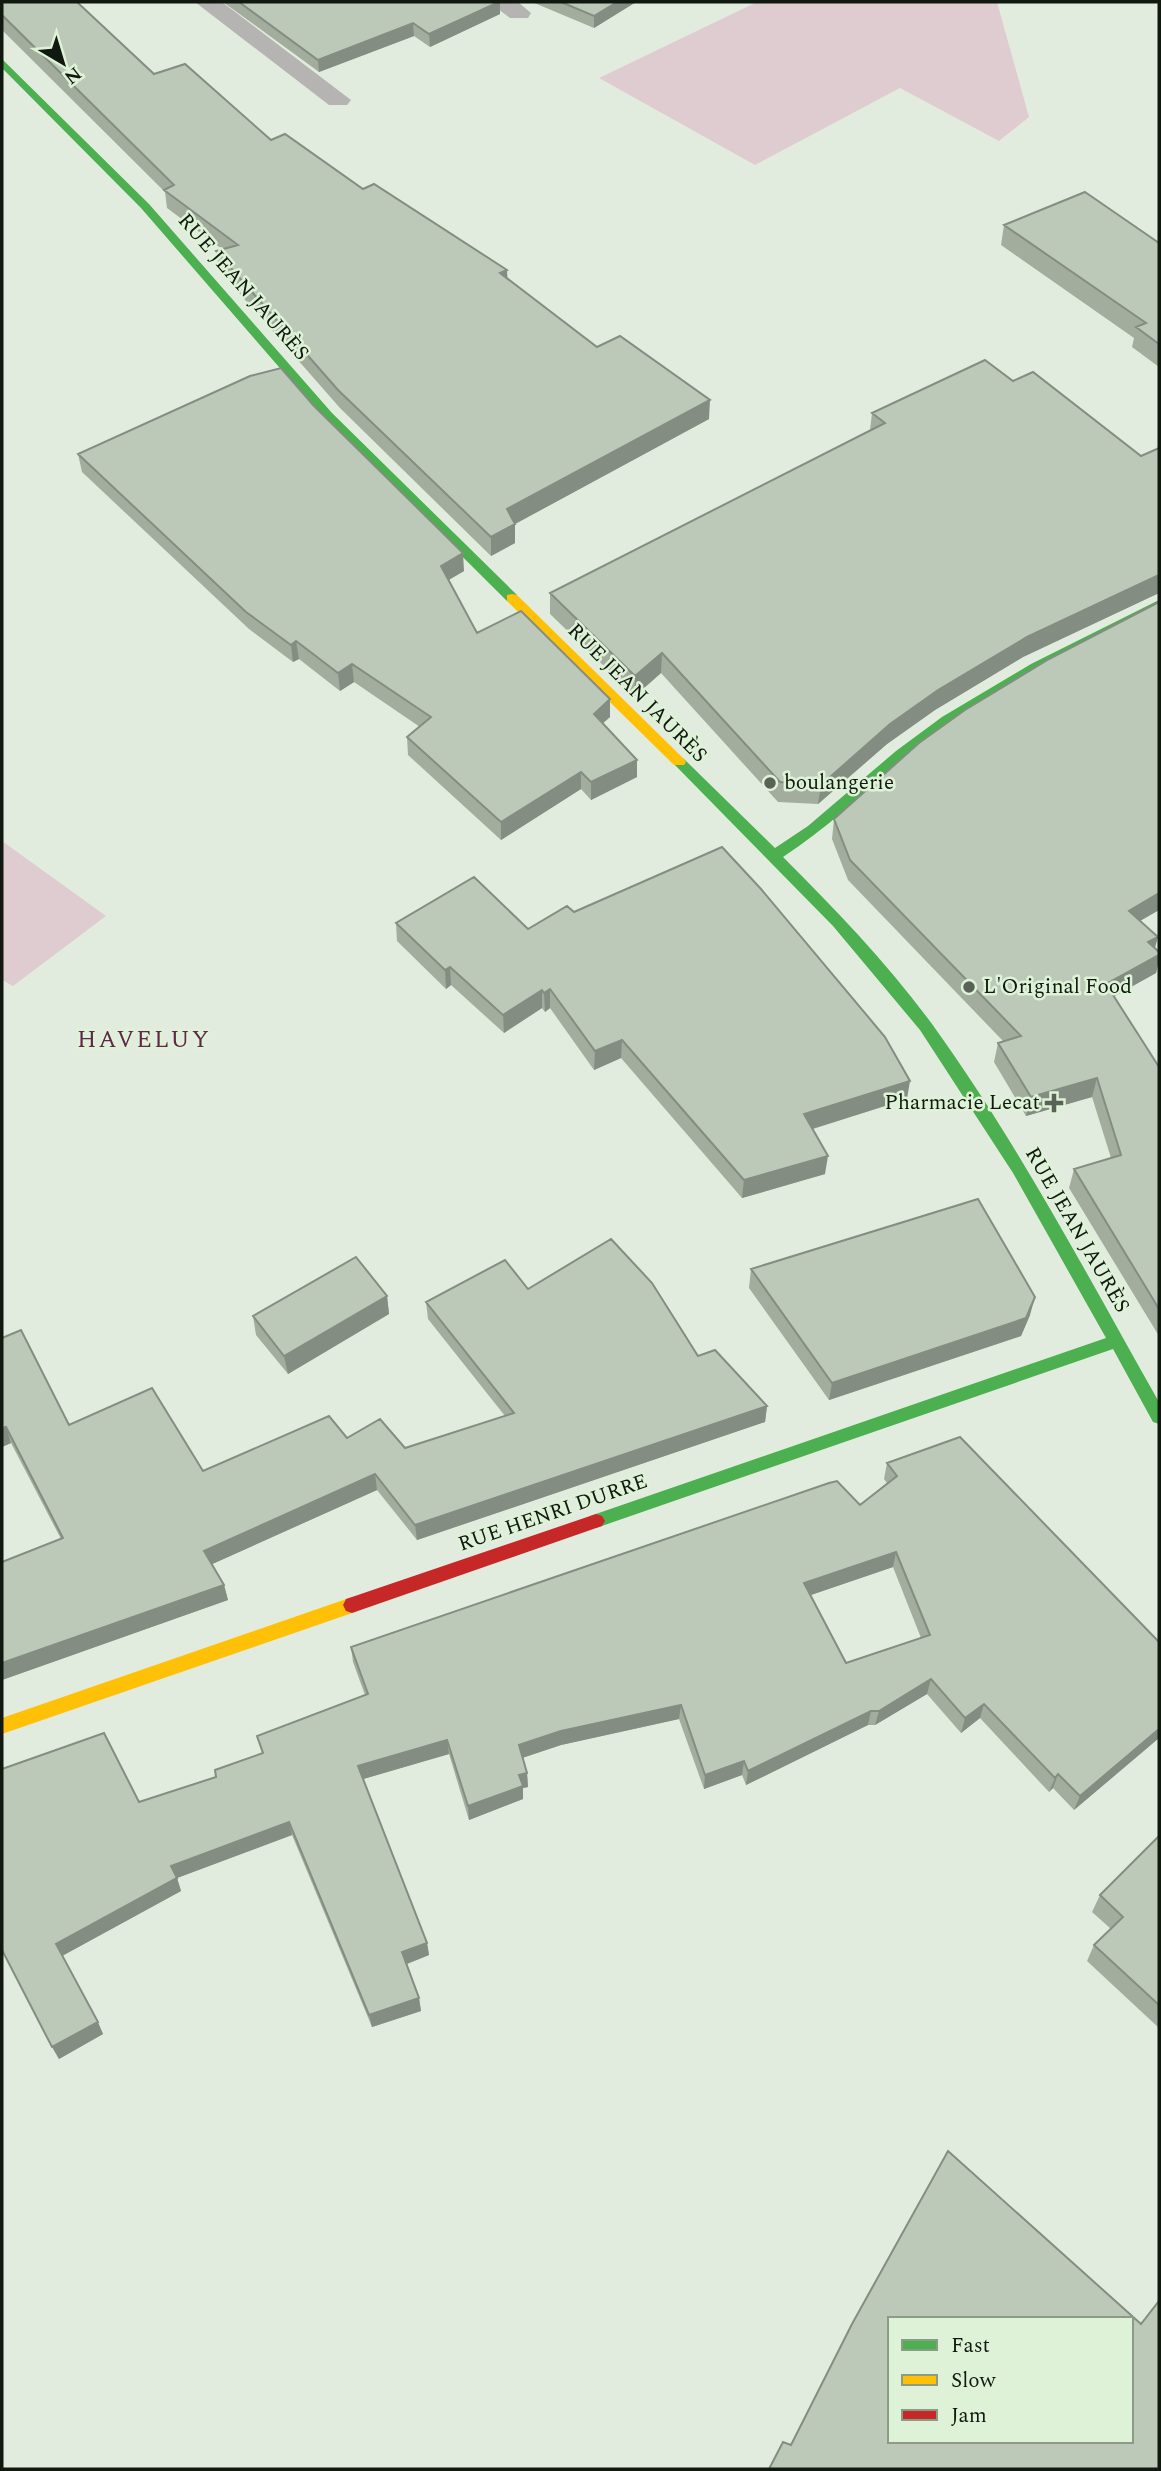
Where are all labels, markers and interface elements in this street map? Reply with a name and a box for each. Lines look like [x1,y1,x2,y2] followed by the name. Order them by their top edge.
[28,28,98,98] north arrow
[58,59,88,91] text: N
[170,206,316,368] street label: RUE JEAN JAURÈS
[560,616,714,770] street label: RUE JEAN JAURÈS
[784,767,894,799] place label: boulangerie
[762,775,778,791] marker: boulangerie
[983,971,1132,1003] place label: L'Original Food
[961,979,977,995] marker: L'Original Food
[77,1022,211,1058] district label: HAVELUY
[884,1087,1040,1119] place label: Pharmacie Lecat
[1046,1095,1062,1111] marker: Pharmacie Lecat
[1016,1141,1138,1319] street label: RUE JEAN JAURÈS
[454,1466,652,1560] street label: RUE HENRI DURRE
[888,2317,1133,2443] legend
[951,2330,990,2362] text: Fast
[951,2365,997,2397] text: Slow
[951,2400,987,2432] text: Jam

